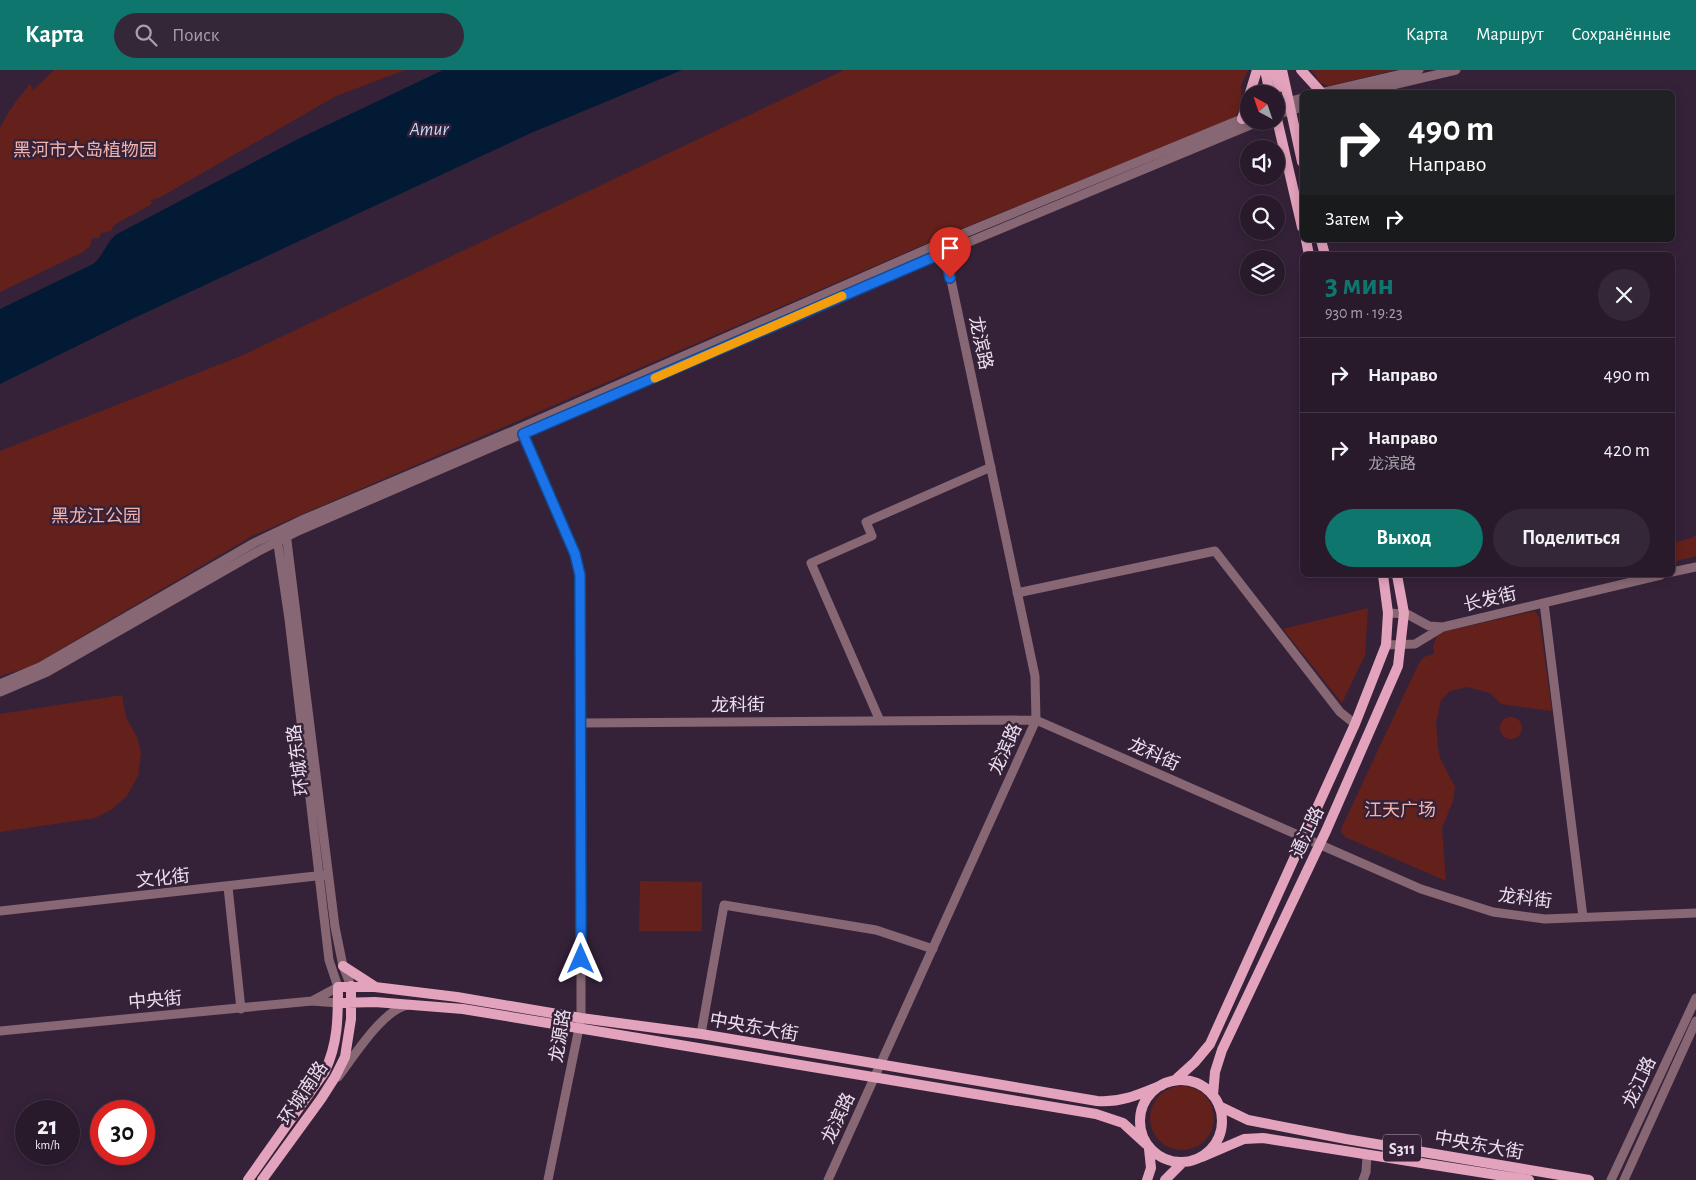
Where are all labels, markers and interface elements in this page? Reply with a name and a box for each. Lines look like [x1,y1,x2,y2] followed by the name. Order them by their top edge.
[114,13,464,58] search box
[132,21,160,49] icon: search
[25,23,84,47] text: Карта
[172,26,219,45] text: Поиск
[1406,26,1448,44] text: Карта
[1476,26,1544,44] text: Маршрут
[1572,26,1671,44] text: Сохранённые
[1240,85,1285,130] north arrow
[1240,85,1285,295] map controls
[1325,110,1390,175] icon: right
[1408,112,1494,147] text: 490 m
[408,120,449,139] water label: Amur
[13,140,157,160] park label: 黑河市大岛植物园
[1240,140,1285,185] button: sound
[1408,153,1486,175] text: Направо
[1240,195,1285,240] button: search
[1380,205,1408,233] icon: right
[1325,210,1370,229] text: Затем
[929,227,971,278] pin
[936,234,964,262] icon: arrive
[1240,250,1285,295] button: layers
[1598,269,1650,321] button: close
[1325,270,1394,300] text: 3 мин
[1325,305,1403,321] text: 930 m · 19:23
[966,315,996,371] street label: 龙滨路
[1325,361,1353,389] icon: right
[1368,366,1438,385] text: Направо
[1604,366,1650,385] text: 490 m
[1368,429,1438,448] text: Направо
[1325,436,1353,464] icon: right
[1604,441,1650,460] text: 420 m
[1368,456,1416,472] text: 龙滨路
[51,506,141,526] park label: 黑龙江公园
[1325,509,1483,567] button: Выход
[1493,509,1650,567] button: Поделиться
[1461,583,1519,615] street label: 长发街
[711,695,765,715] street label: 龙科街
[985,720,1025,778] street label: 龙滨路
[284,723,312,797] street label: 环城东路
[1125,734,1183,774] street label: 龙科街
[1364,800,1436,820] park label: 江天广场
[1287,803,1327,861] street label: 通江路
[135,865,191,891] street label: 文化街
[1497,885,1553,911] street label: 龙科街
[554,932,606,984] position arrow
[127,988,183,1012] street label: 中央街
[546,1008,574,1064] street label: 龙源路
[708,1009,800,1045] street label: 中央东大街
[1619,1053,1659,1111] street label: 龙江路
[275,1058,331,1128] street label: 环城南路
[818,1089,858,1147] street label: 龙滨路
[90,1100,155,1165] speed limit sign: 30
[37,1114,58,1139] text: 21
[1433,1127,1525,1163] street label: 中央东大街
[1383,1134,1421,1162] road number: S311
[35,1139,60,1151] text: km/h

